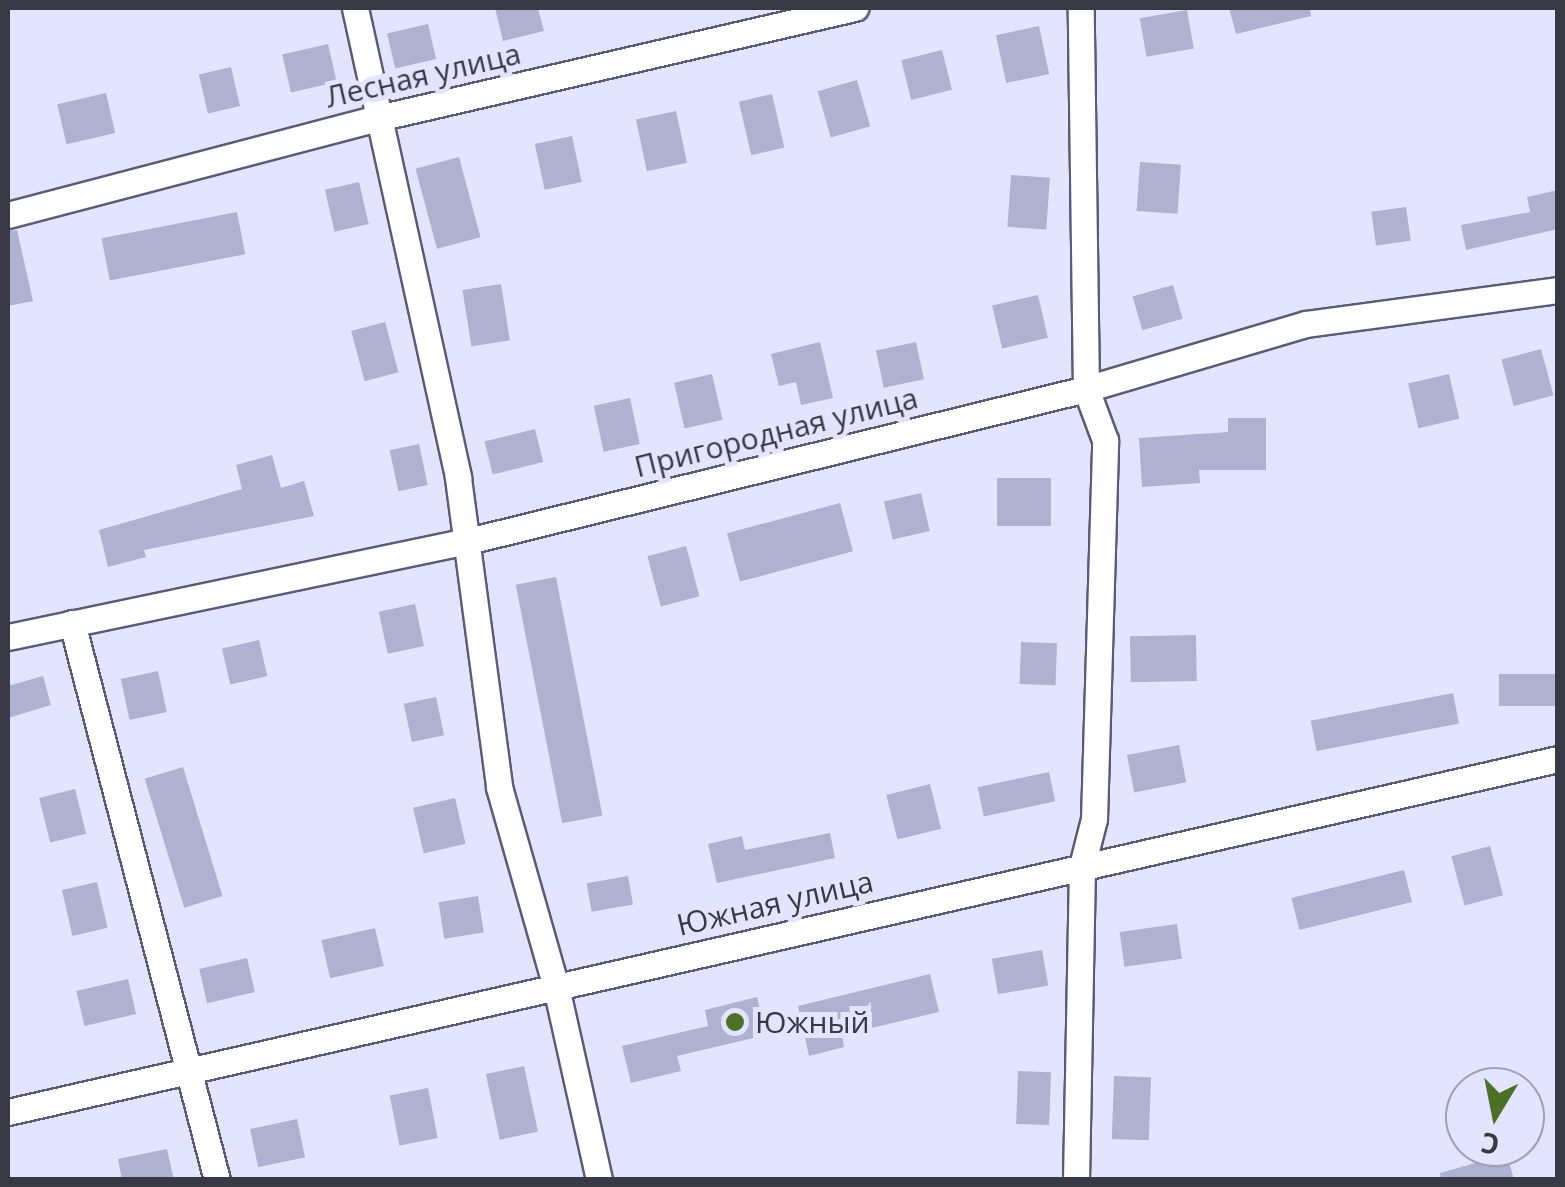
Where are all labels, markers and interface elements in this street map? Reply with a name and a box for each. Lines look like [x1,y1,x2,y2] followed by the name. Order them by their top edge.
[322,35,524,115] street label: Лесная улица
[631,379,921,485] street label: Пригородная улица
[673,863,877,943] street label: Южная улица
[755,1004,870,1040] place label: Южный
[724,1011,746,1033] marker: Южный
[1445,1067,1545,1167] north arrow
[1478,1124,1502,1165] text: С

